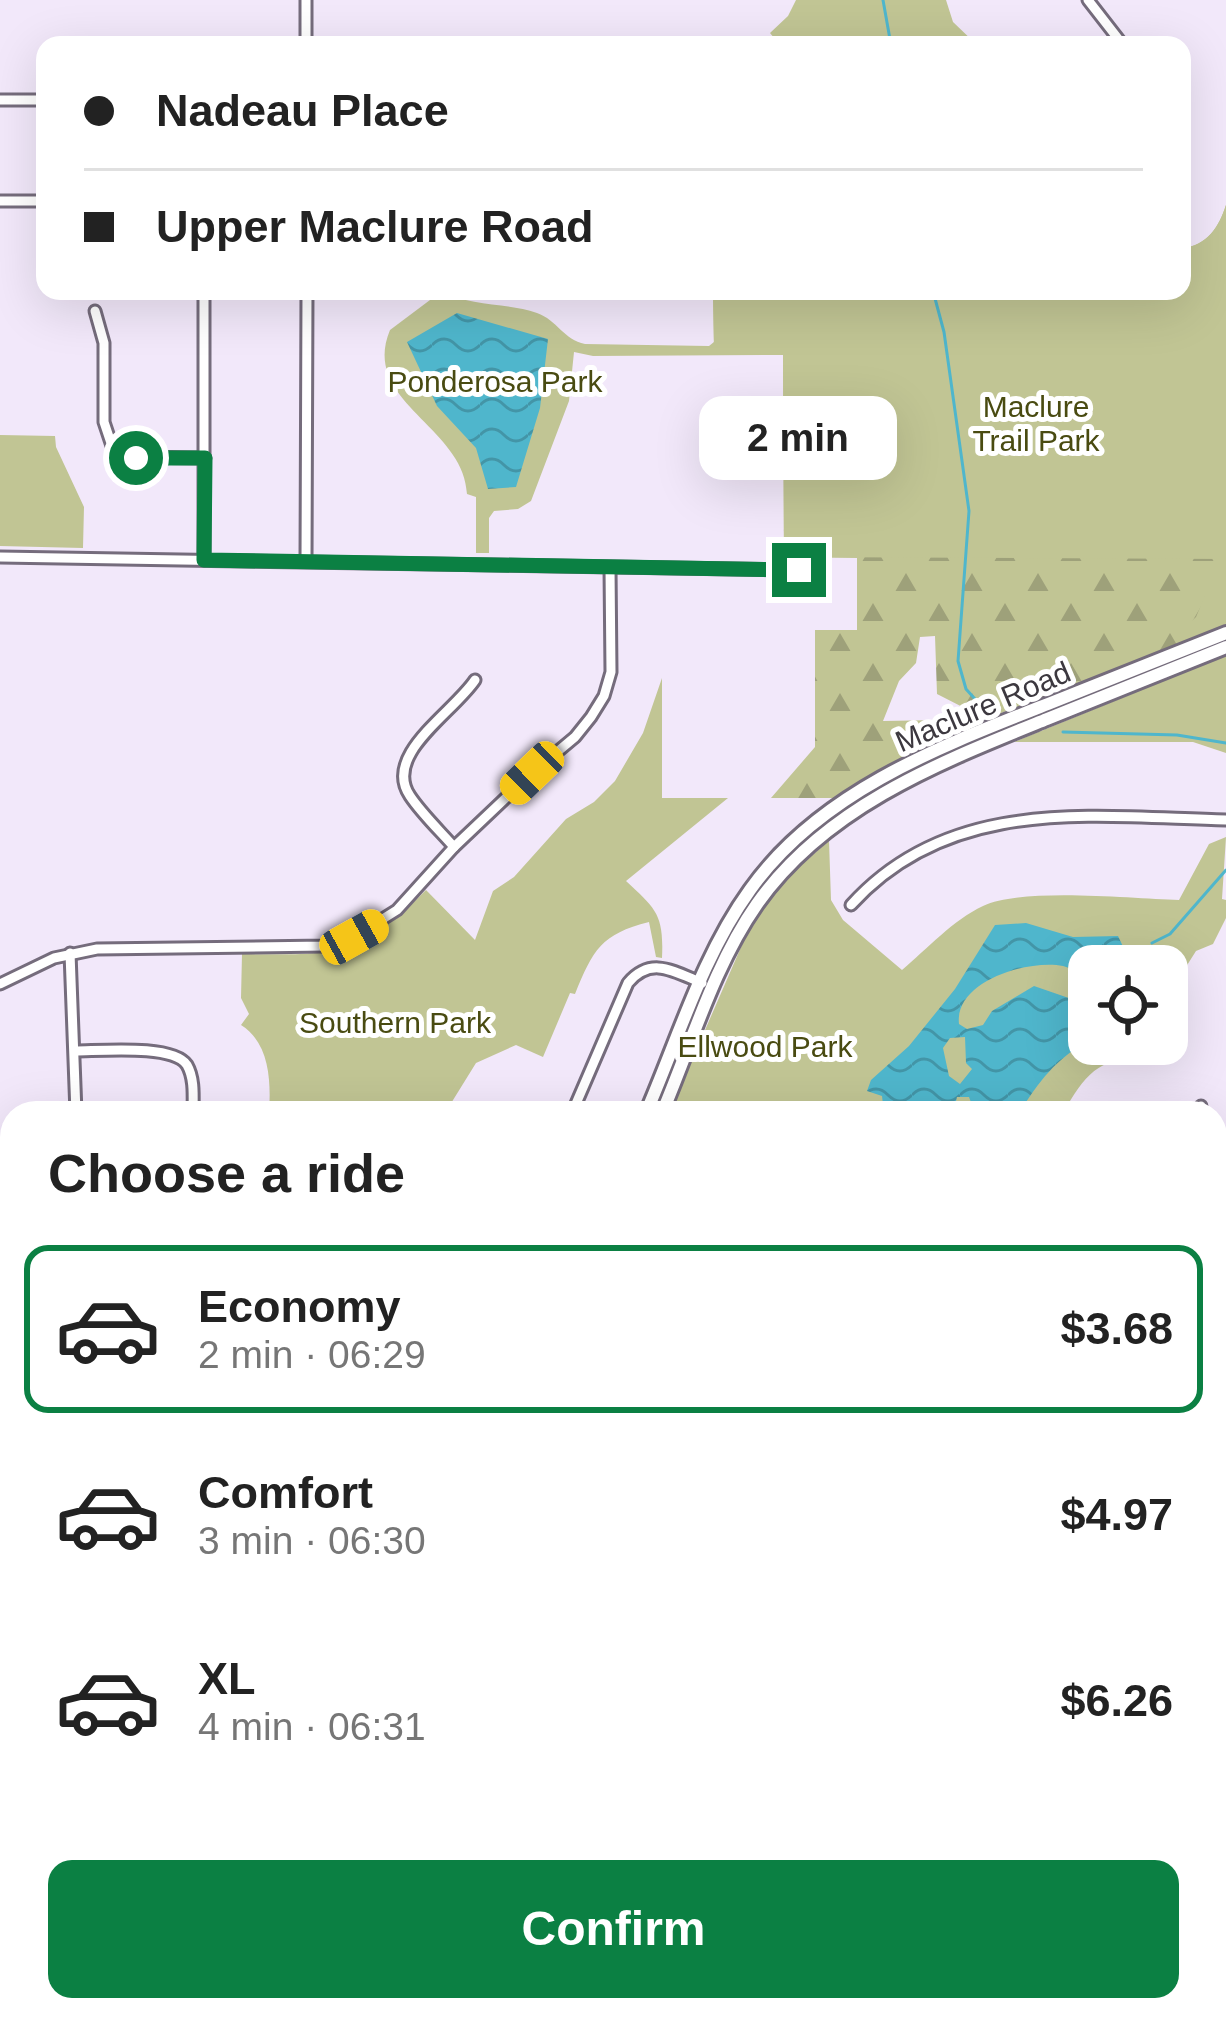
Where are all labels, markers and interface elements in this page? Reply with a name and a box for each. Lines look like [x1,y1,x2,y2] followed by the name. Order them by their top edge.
[156,85,449,136] text: Nadeau Place
[156,201,594,252] text: Upper Maclure Road
[387,365,604,398] park label: Ponderosa Park
[972,390,1101,457] park label: Maclure Trail Park
[700,396,898,480] callout: 2 min
[747,416,849,459] text: 2 min
[109,431,163,485] route start
[772,543,826,597] route end
[890,655,1075,758] street label: Maclure Road
[494,735,570,811] car
[314,904,394,970] car
[1068,945,1188,1065] map controls
[1068,945,1188,1065] button: locate
[299,1006,492,1039] park label: Southern Park
[677,1030,854,1063] park label: Ellwood Park
[48,1143,405,1203] text: Choose a ride
[54,1275,162,1383] icon: car
[198,1281,401,1332] text: Economy
[1060,1303,1173,1354] text: $3.68
[198,1333,426,1376] text: 2 min · 06:29
[54,1461,162,1569] icon: car
[198,1467,373,1518] text: Comfort
[1060,1489,1173,1540] text: $4.97
[198,1519,426,1562] text: 3 min · 06:30
[54,1647,162,1755] icon: car
[198,1653,256,1704] text: XL
[1060,1675,1173,1726] text: $6.26
[198,1705,426,1748] text: 4 min · 06:31
[48,1860,1179,1998] button: Confirm

